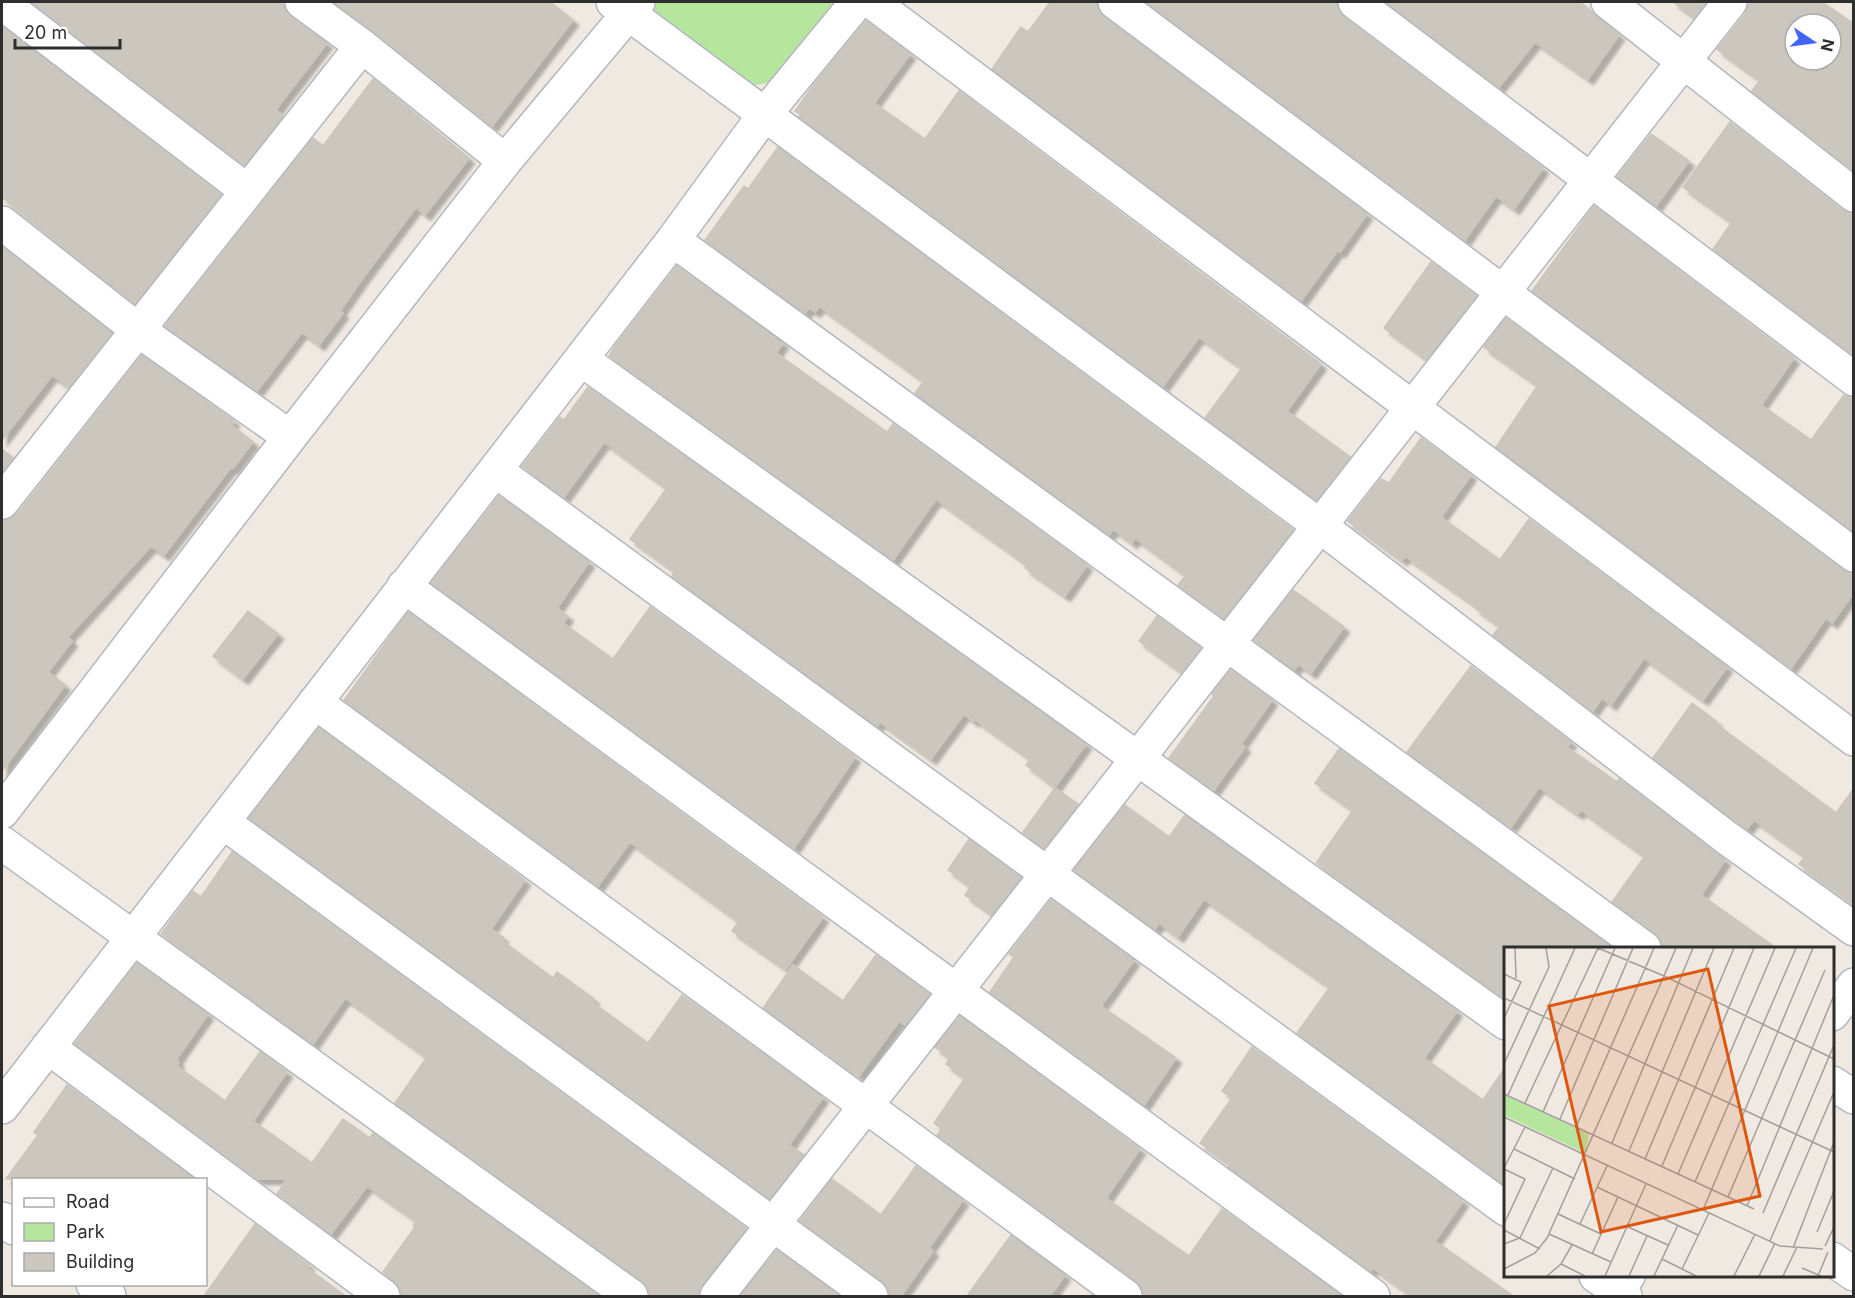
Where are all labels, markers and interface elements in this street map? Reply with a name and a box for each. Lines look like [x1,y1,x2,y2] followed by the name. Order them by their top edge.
[15,12,120,50] scale bar
[1783,12,1843,72] north arrow
[24,22,67,43] text: 20 m
[1816,37,1839,54] text: N
[1504,947,1834,1277] inset map
[12,1178,207,1286] legend
[66,1191,109,1212] text: Road
[66,1221,105,1242] text: Park
[66,1251,134,1272] text: Building

